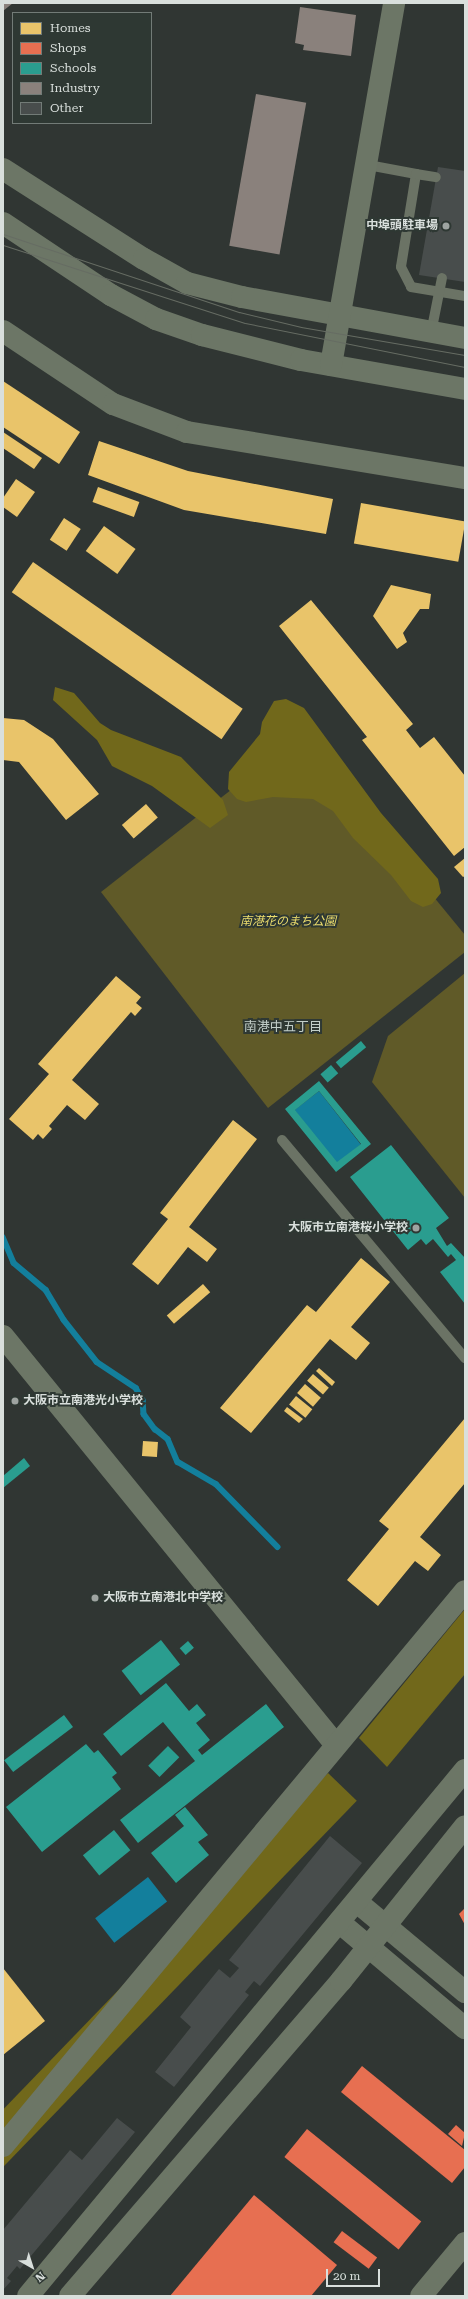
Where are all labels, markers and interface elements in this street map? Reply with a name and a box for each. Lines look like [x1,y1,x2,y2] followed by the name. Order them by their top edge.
[12,12,152,124] legend
[50,21,90,35] text: Homes
[50,41,86,55] text: Shops
[50,61,96,75] text: Schools
[50,81,100,95] text: Industry
[50,101,83,115] text: Other
[366,219,438,233] place label: 中埠頭駐車場
[441,221,451,231] marker: 中埠頭駐車場
[240,915,336,929] park label: 南港花のまち公園
[244,1019,322,1035] district label: 南港中五丁目
[288,1221,408,1235] place label: 大阪市立南港桜小学校
[411,1223,421,1233] marker: 大阪市立南港桜小学校
[23,1394,143,1408] place label: 大阪市立南港光小学校
[10,1396,20,1406] marker: 大阪市立南港光小学校
[103,1591,223,1605] place label: 大阪市立南港北中学校
[90,1593,100,1603] marker: 大阪市立南港北中学校
[12,2247,52,2287] north arrow
[328,2261,382,2287] scale bar
[32,2269,47,2284] text: N
[333,2269,360,2283] text: 20 m

